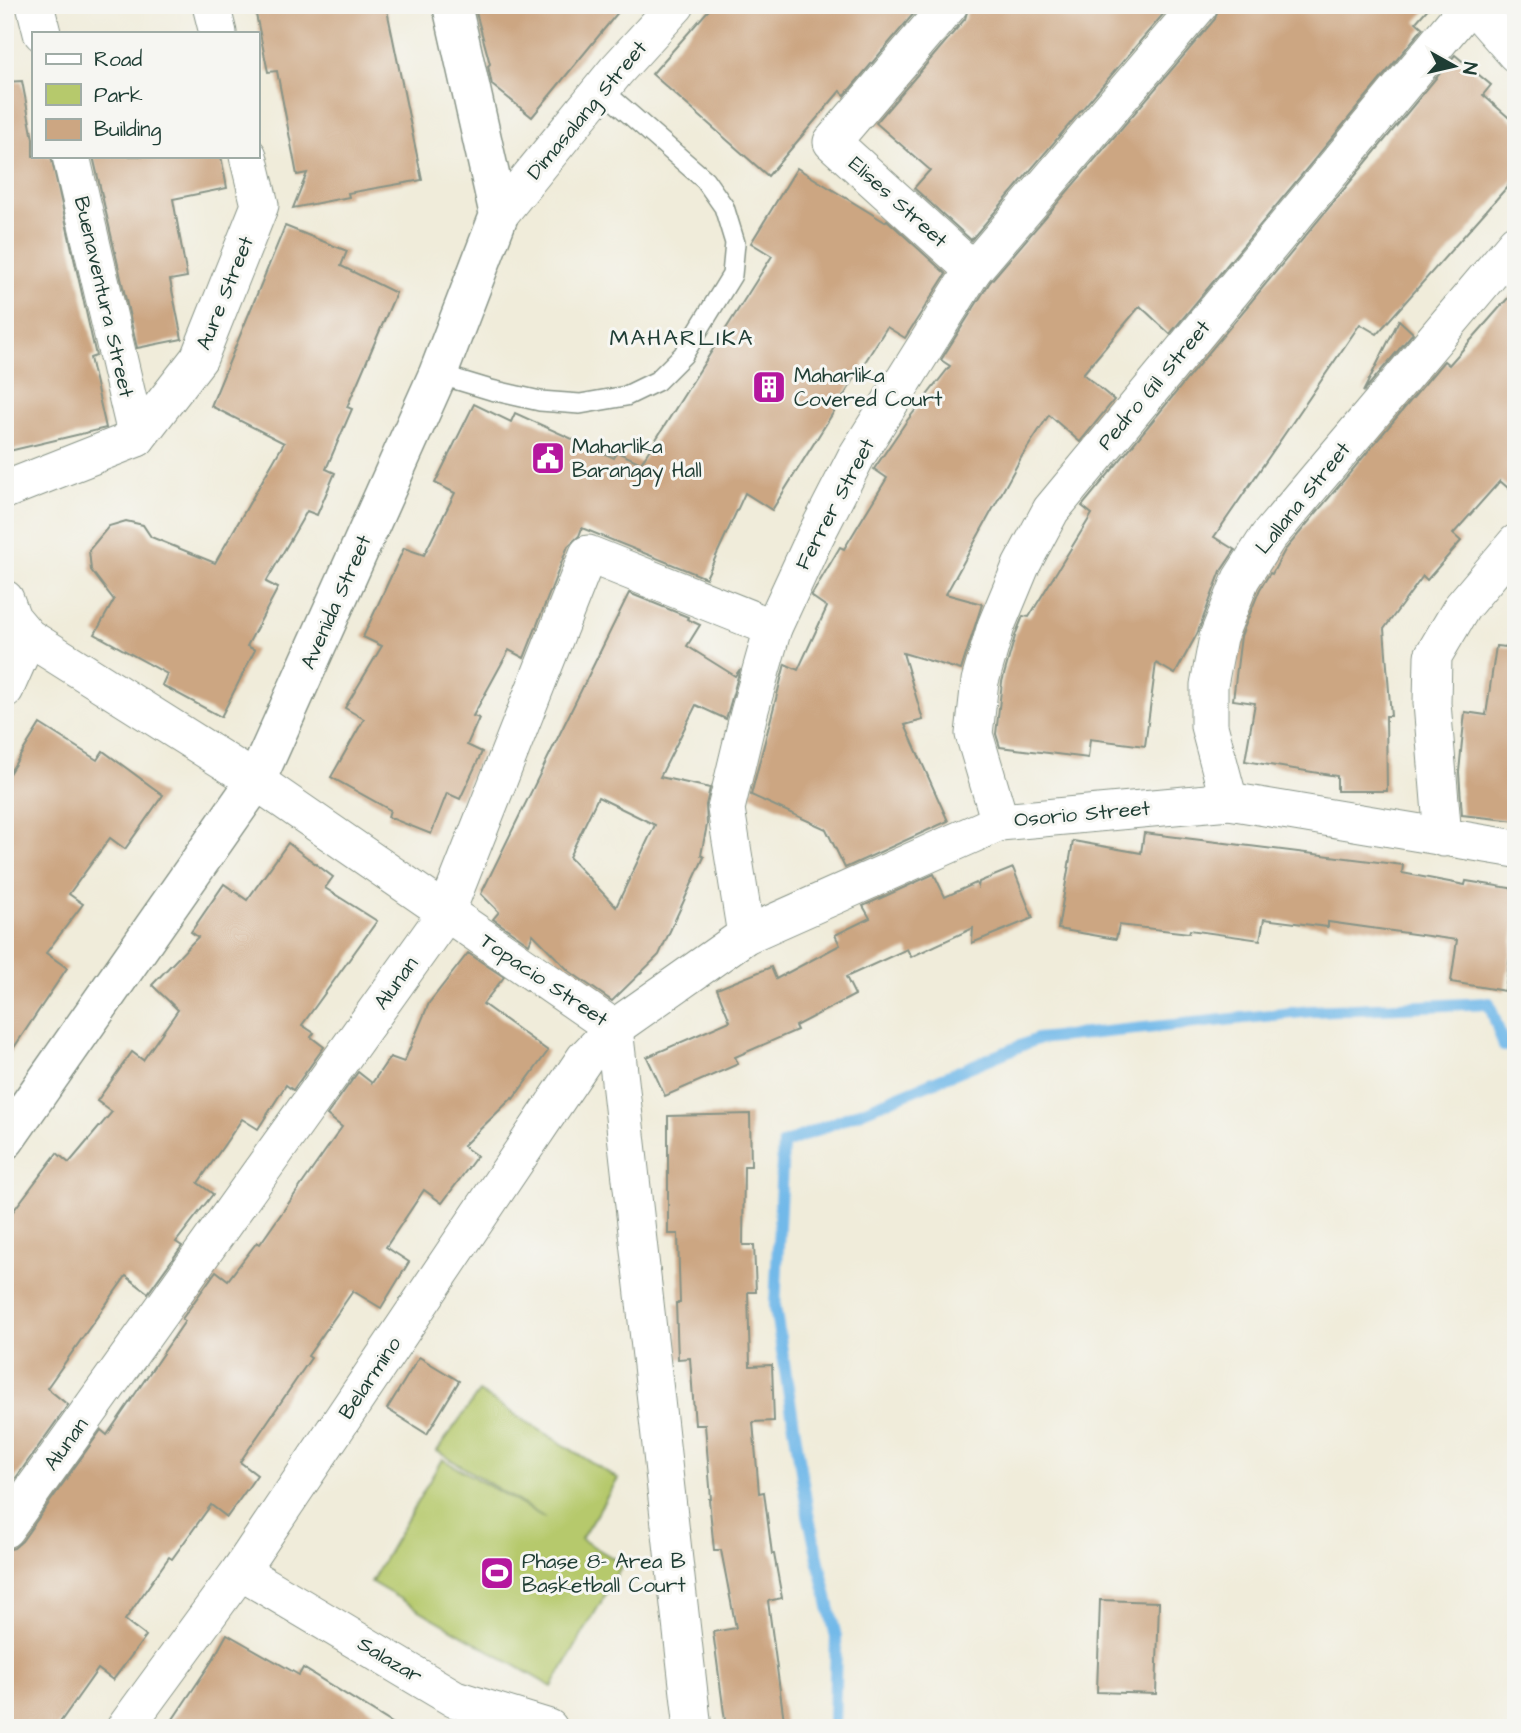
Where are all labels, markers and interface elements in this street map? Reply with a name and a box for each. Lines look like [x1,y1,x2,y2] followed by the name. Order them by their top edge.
[32,32,259,158] legend
[1420,32,1490,102] north arrow
[520,34,656,187] street label: Dimasalang Street
[94,45,142,74] text: Road
[1455,60,1484,76] text: N
[94,81,143,110] text: Park
[94,115,162,146] text: Building
[842,150,954,255] street label: Elises Street
[67,194,141,401] street label: Buenaventura Street
[189,231,261,354] street label: Aure Street
[1091,313,1217,456] street label: Pedro Gil Street
[610,322,754,354] district label: MAHARLIKA
[794,361,943,414] place label: Maharlika Covered Court
[750,368,788,406] building icon: Maharlika Covered Court
[572,432,702,487] place label: Maharlika Barangay Hall
[788,433,882,575] street label: Ferrer Street
[1249,435,1358,560] street label: Lallana Street
[529,439,567,477] public building icon: Maharlika Barangay Hall
[293,530,379,674] street label: Avenida Street
[1013,794,1152,834] street label: Osorio Street
[474,926,614,1035] street label: Topacio Street
[367,951,425,1015] street label: Alunan
[332,1331,408,1425] street label: Belarmino
[37,1412,95,1476] street label: Alunan
[522,1547,686,1600] place label: Phase 8- Area B Basketball Court
[478,1554,516,1592] sports icon: Phase 8- Area B Basketball Court
[352,1629,428,1691] street label: Salazar

